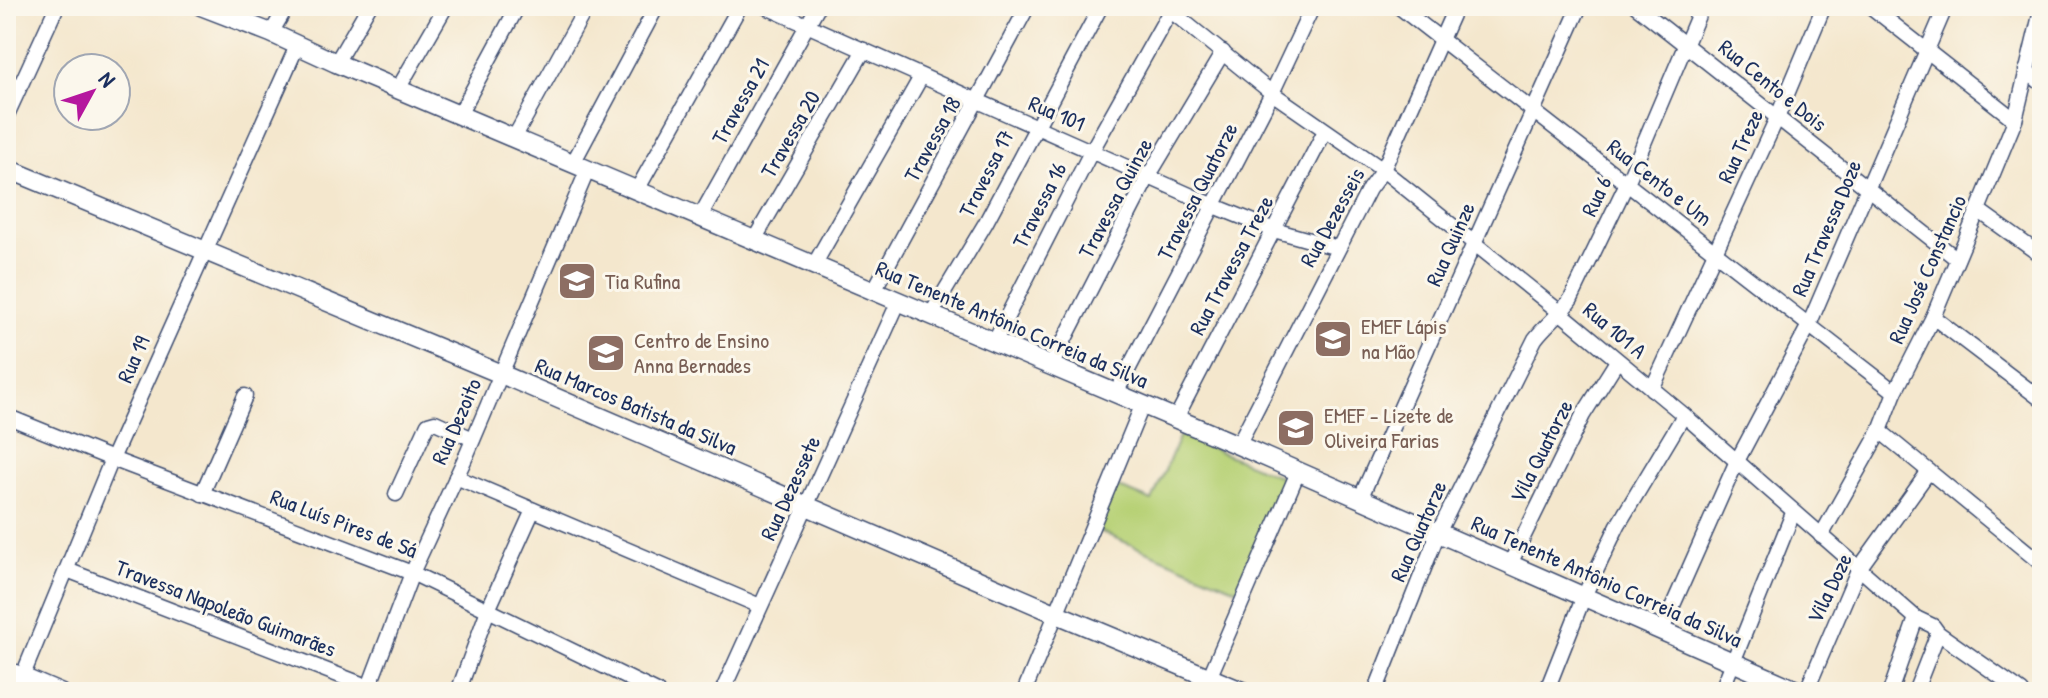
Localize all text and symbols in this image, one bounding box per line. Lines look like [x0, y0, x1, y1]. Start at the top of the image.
street label: Rua Cento e Dois [1713, 32, 1833, 138]
north arrow [52, 52, 132, 132]
street label: Travessa 21 [704, 53, 776, 149]
text: N [92, 65, 123, 93]
street label: Travessa 20 [753, 85, 827, 183]
street label: Rua 101 [1024, 88, 1090, 138]
street label: Travessa 18 [896, 91, 968, 187]
street label: Rua Treze [1710, 104, 1770, 188]
street label: Travessa Quatorze [1149, 117, 1245, 265]
street label: Travessa 17 [951, 124, 1021, 222]
street label: Rua Cento e Um [1601, 132, 1719, 233]
street label: Travessa Quinze [1071, 133, 1159, 263]
street label: Rua Travessa Doze [1784, 155, 1868, 301]
street label: Travessa 16 [1005, 157, 1073, 253]
street label: Rua Dezesseis [1292, 162, 1372, 272]
street label: Rua 6 [1574, 171, 1618, 221]
street label: Rua Travessa Treze [1182, 190, 1280, 340]
street label: Rua José Constancio [1881, 190, 1973, 348]
street label: Rua Quinze [1418, 197, 1482, 291]
street label: Rua Tenente Antônio Correia da Silva [871, 253, 1153, 395]
school or university icon: Tia Rufina [556, 260, 598, 302]
place label: Tia Rufina [605, 266, 680, 296]
street label: Rua 101 A [1577, 295, 1653, 365]
place label: EMEF Lápis na Mão [1361, 311, 1446, 366]
school or university icon: EMEF Lápis na Mão [1312, 318, 1354, 360]
place label: Centro de Ensino Anna Bernades [634, 325, 769, 380]
street label: Rua 19 [109, 331, 157, 387]
school or university icon: Centro de Ensino Anna Bernades [585, 332, 627, 374]
street label: Rua Marcos Batista da Silva [531, 350, 742, 462]
street label: Rua Dezoito [424, 373, 488, 469]
street label: Vila Quatorze [1502, 394, 1580, 508]
place label: EMEF - Lizete de Oliveira Farias [1324, 400, 1454, 455]
school or university icon: EMEF - Lizete de Oliveira Farias [1275, 407, 1317, 449]
street label: Rua Dezessete [753, 431, 827, 545]
street label: Rua Quatorze [1382, 476, 1454, 586]
street label: Rua Luís Pires de Sá [266, 481, 422, 565]
street label: Rua Tenente Antônio Correia da Silva [1467, 508, 1747, 654]
street label: Vila Doze [1799, 548, 1859, 628]
street label: Travessa Napoleão Guimarães [112, 552, 340, 664]

